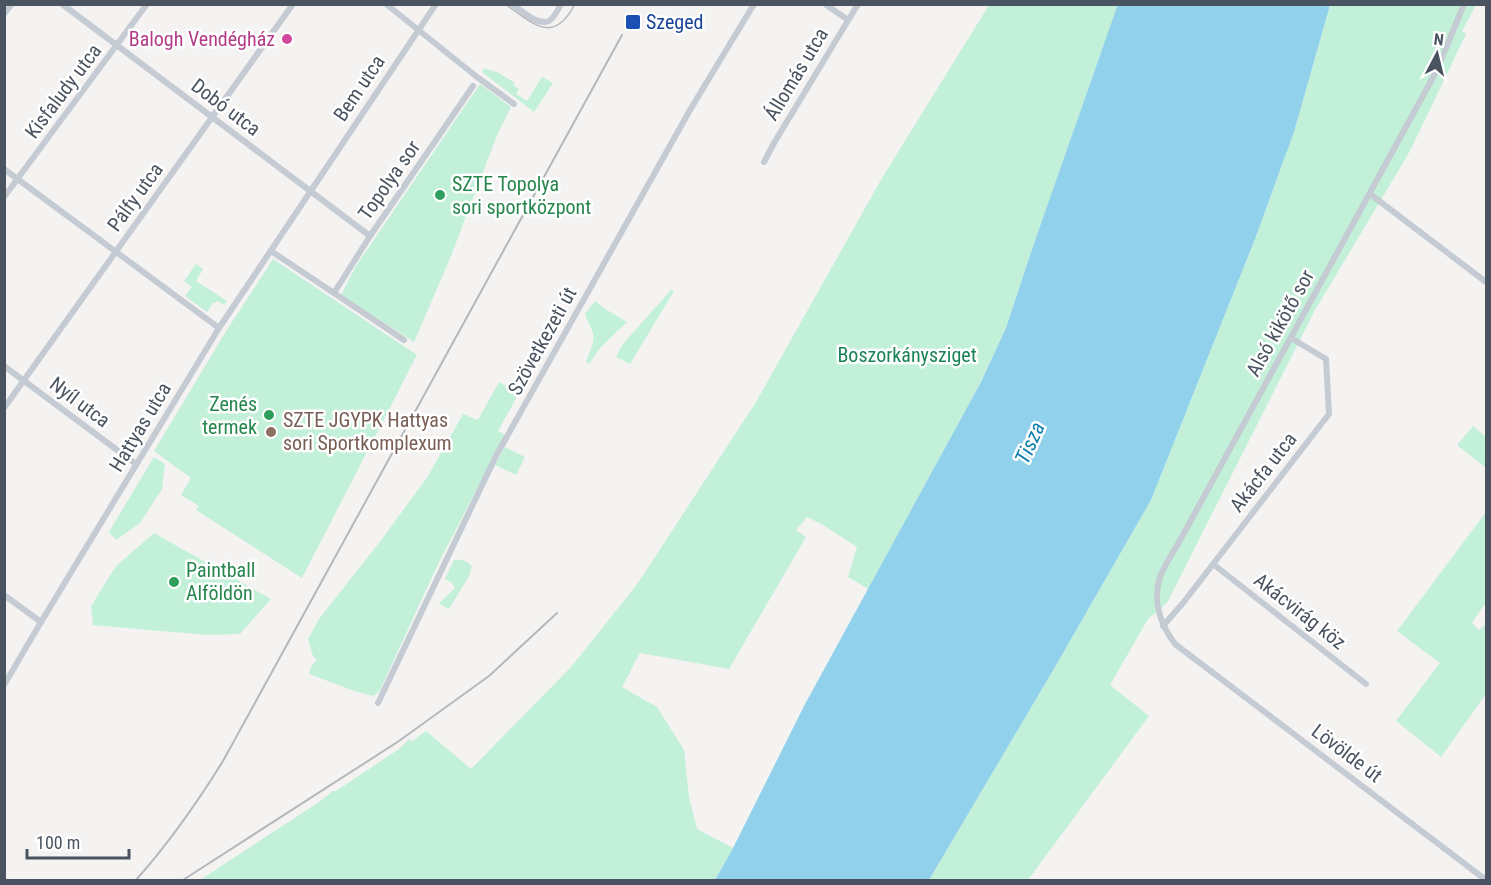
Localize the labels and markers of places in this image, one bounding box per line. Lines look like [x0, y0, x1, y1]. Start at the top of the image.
place label: Szeged [646, 10, 704, 34]
marker: Szeged [624, 13, 642, 31]
place label: Balogh Vendégház [129, 27, 275, 51]
marker: Balogh Vendégház [280, 32, 294, 46]
place label: SZTE Topolya sori sportközpont [452, 172, 591, 219]
marker: SZTE Topolya sori sportközpont [433, 188, 447, 202]
place label: Zenés termek [202, 392, 257, 439]
marker: Zenés termek [262, 408, 276, 422]
place label: SZTE JGYPK Hattyas sori Sportkomplexum [283, 408, 452, 455]
marker: SZTE JGYPK Hattyas sori Sportkomplexum [264, 425, 278, 439]
place label: Paintball Alföldön [186, 558, 255, 605]
marker: Paintball Alföldön [167, 575, 181, 589]

